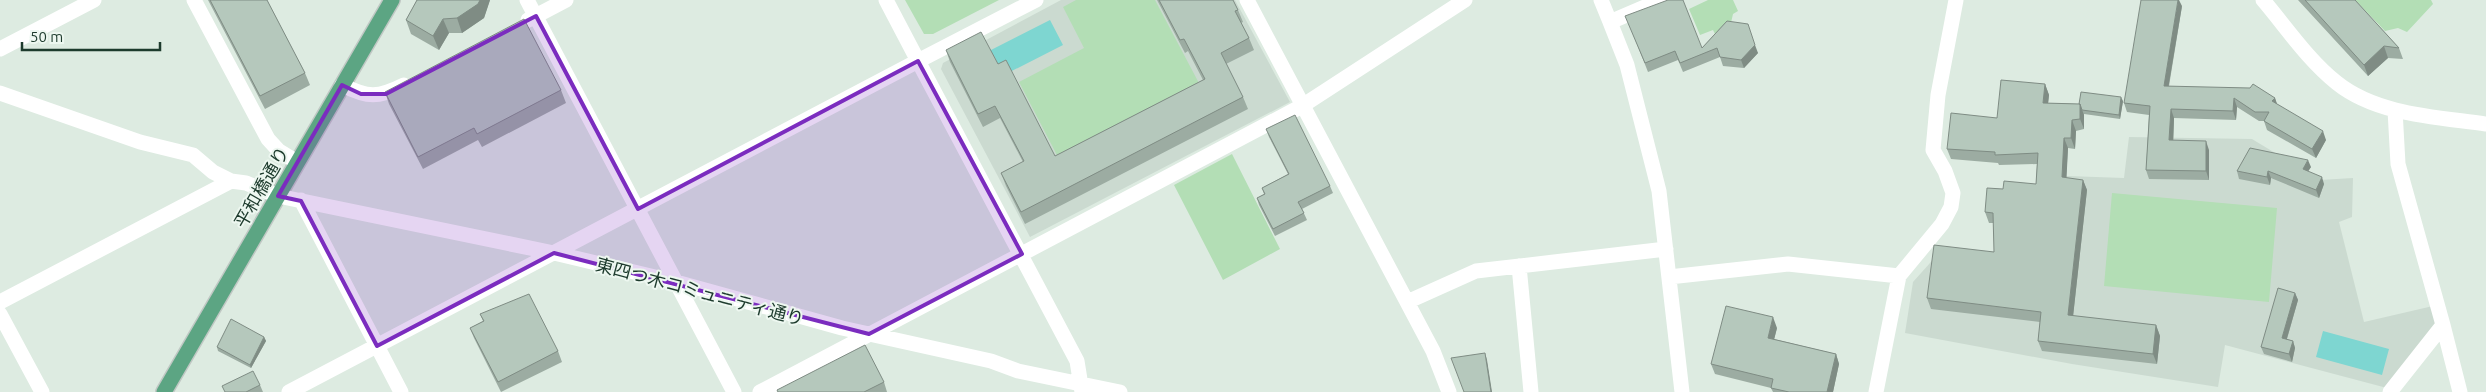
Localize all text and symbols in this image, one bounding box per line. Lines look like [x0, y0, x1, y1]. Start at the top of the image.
scale bar [22, 20, 160, 52]
text: 50 m [30, 28, 63, 45]
street label: 平和橋通り [230, 143, 292, 231]
street label: 東四つ木コミュニティ通り [594, 254, 806, 328]

